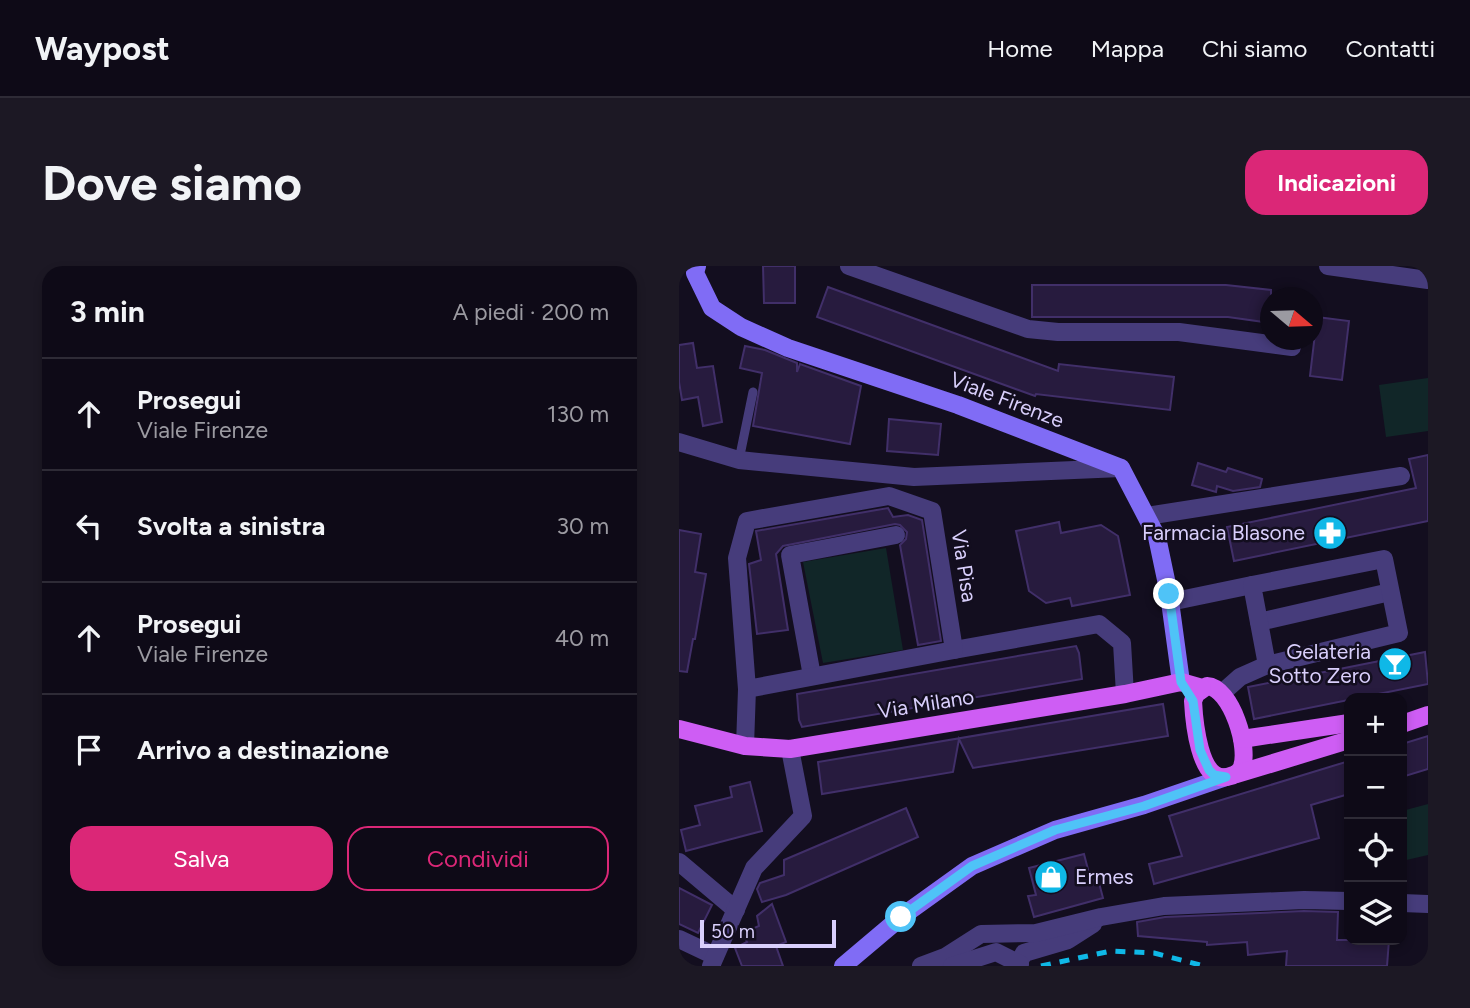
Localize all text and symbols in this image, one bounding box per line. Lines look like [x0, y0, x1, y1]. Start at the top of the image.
text: Waypost [35, 29, 170, 68]
text: Home [987, 34, 1053, 63]
text: Mappa [1091, 34, 1164, 63]
text: Chi siamo [1202, 34, 1307, 63]
text: Contatti [1345, 34, 1435, 63]
button: Indicazioni [1245, 150, 1428, 215]
text: Dove siamo [42, 153, 302, 212]
north arrow [1260, 287, 1323, 350]
text: 3 min [70, 293, 145, 330]
text: A piedi · 200 m [453, 298, 609, 326]
street label: Viale Firenze [947, 366, 1068, 433]
text: Prosegui [137, 384, 241, 416]
icon: ahead [70, 395, 108, 433]
text: 130 m [547, 400, 609, 428]
text: Viale Firenze [137, 416, 268, 444]
icon: left [70, 507, 108, 545]
text: Svolta a sinistra [137, 510, 325, 542]
text: 30 m [556, 512, 609, 540]
pharmacy icon: Farmacia Blasone [1311, 514, 1349, 552]
place label: Farmacia Blasone [1142, 520, 1305, 545]
street label: Via Pisa [946, 528, 983, 604]
route end [1153, 578, 1184, 609]
text: Prosegui [137, 608, 241, 640]
icon: ahead [70, 619, 108, 657]
text: 40 m [555, 624, 609, 652]
place label: Gelateria Sotto Zero [1269, 639, 1371, 688]
text: Viale Firenze [137, 640, 268, 668]
bar icon: Gelateria Sotto Zero [1376, 645, 1414, 683]
street label: Via Milano [876, 684, 976, 723]
map controls [1344, 693, 1407, 945]
button: + [1344, 693, 1407, 756]
icon: arrive [70, 731, 108, 769]
text: Arrivo a destinazione [137, 734, 389, 766]
button: − [1344, 756, 1407, 819]
button: locate [1344, 819, 1407, 882]
button: Salva [70, 826, 333, 891]
button: Condividi [347, 826, 609, 891]
shop icon: Ermes [1032, 858, 1070, 896]
place label: Ermes [1075, 864, 1134, 889]
button: layers [1344, 882, 1407, 945]
route start [885, 901, 916, 932]
scale bar [700, 917, 837, 949]
text: 50 m [711, 920, 755, 943]

